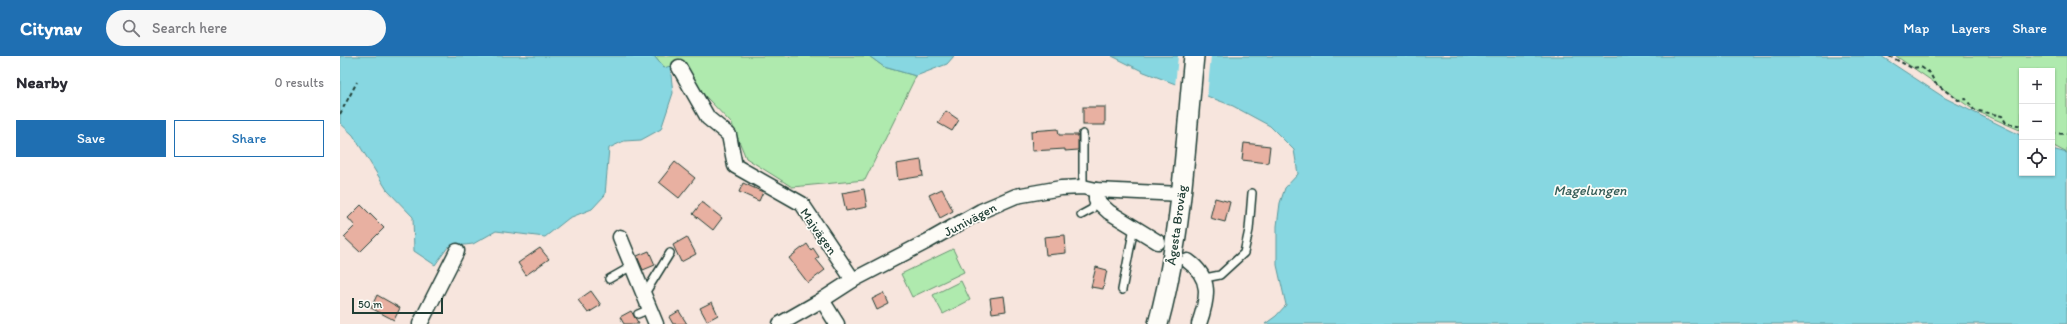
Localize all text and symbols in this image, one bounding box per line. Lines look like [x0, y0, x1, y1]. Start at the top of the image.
search box [106, 10, 386, 46]
text: Citynav [20, 17, 82, 40]
icon: search [120, 17, 142, 39]
text: Search here [152, 19, 227, 37]
text: Map [1904, 20, 1929, 37]
text: Layers [1951, 20, 1990, 37]
text: Share [2012, 20, 2047, 37]
map controls [2019, 68, 2055, 176]
button: + [2019, 68, 2055, 104]
text: Nearby [16, 72, 68, 92]
text: 0 results [274, 75, 324, 90]
button: − [2019, 104, 2055, 140]
button: Save [16, 120, 166, 157]
button: Share [174, 120, 324, 157]
button: locate [2019, 140, 2055, 176]
water label: Magelungen [1553, 182, 1627, 199]
street label: Ågesta Broväg [1163, 184, 1190, 266]
street label: Junivägen [941, 199, 1000, 239]
street label: Majvägen [797, 205, 840, 258]
scale bar [352, 296, 443, 315]
text: 50 m [358, 298, 382, 311]

